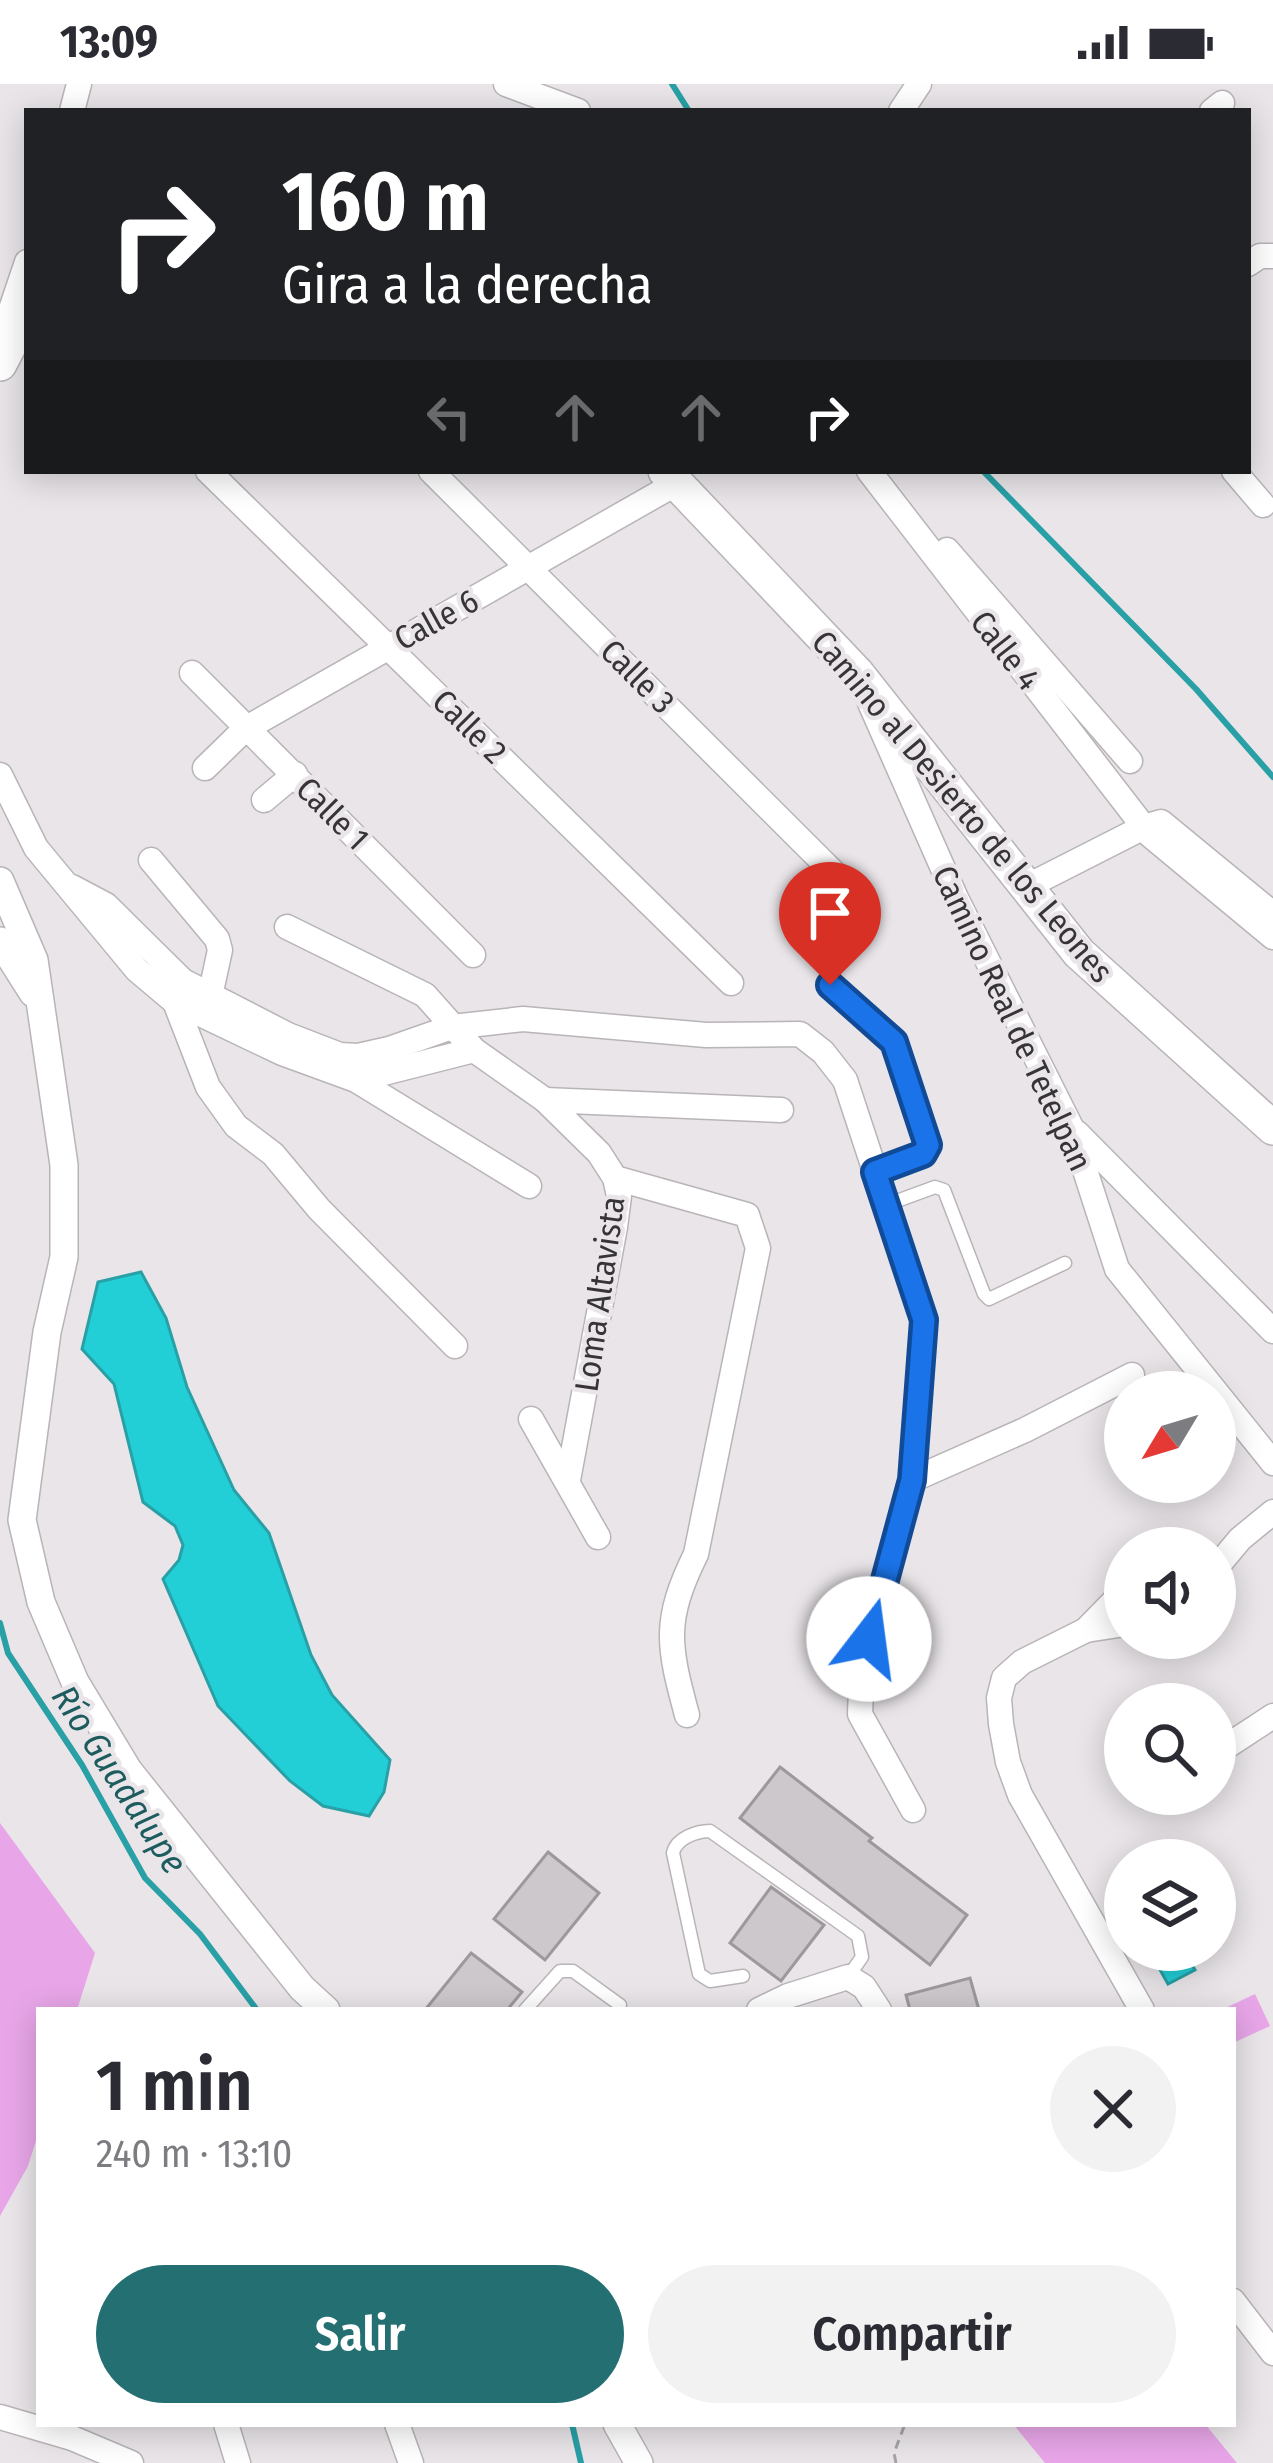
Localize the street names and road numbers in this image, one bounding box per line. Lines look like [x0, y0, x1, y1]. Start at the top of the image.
street label: Calle 6 [387, 581, 486, 659]
street label: Calle 4 [962, 603, 1049, 698]
street label: Camino al Desierto de los Leones [803, 623, 1121, 991]
street label: Calle 3 [592, 631, 683, 722]
street label: Calle 2 [424, 681, 515, 772]
street label: Calle 1 [288, 769, 377, 858]
street label: Camino Real de Tetelpan [924, 859, 1100, 1177]
street label: Loma Altavista [566, 1194, 633, 1394]

